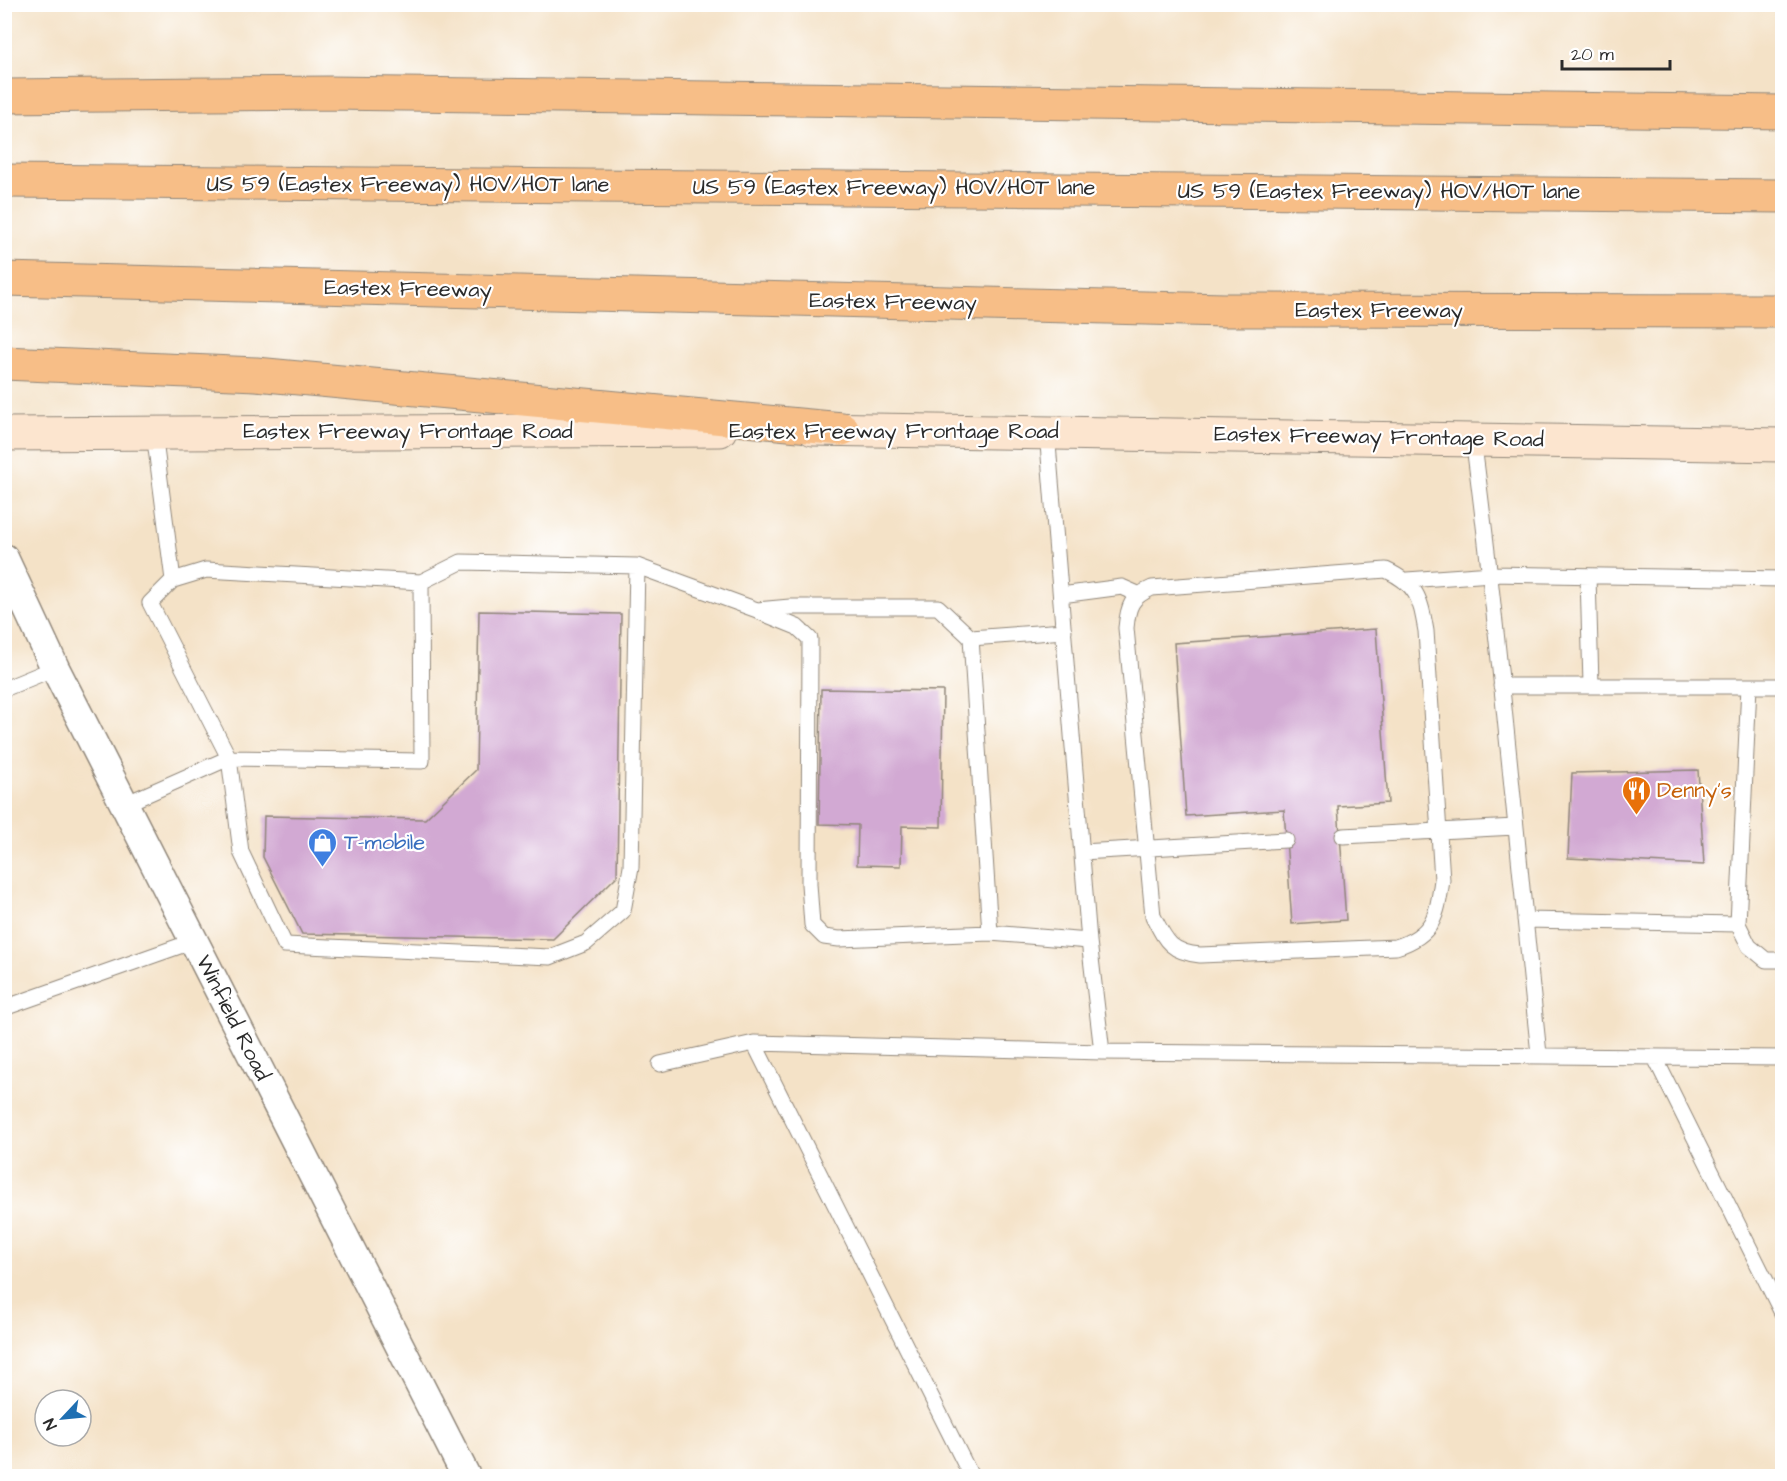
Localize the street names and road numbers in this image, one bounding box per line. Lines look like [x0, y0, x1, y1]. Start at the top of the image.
street label: US 59 (Eastex Freeway) HOV/HOT lane [207, 169, 609, 201]
street label: US 59 (Eastex Freeway) HOV/HOT lane [693, 172, 1095, 204]
street label: US 59 (Eastex Freeway) HOV/HOT lane [1178, 176, 1580, 208]
street label: Eastex Freeway [324, 272, 492, 307]
street label: Eastex Freeway [809, 285, 977, 320]
street label: Eastex Freeway [1295, 295, 1463, 327]
street label: Eastex Freeway Frontage Road [243, 416, 573, 448]
street label: Eastex Freeway Frontage Road [729, 416, 1059, 448]
street label: Eastex Freeway Frontage Road [1214, 419, 1544, 456]
street label: Winfield Road [188, 950, 278, 1086]

